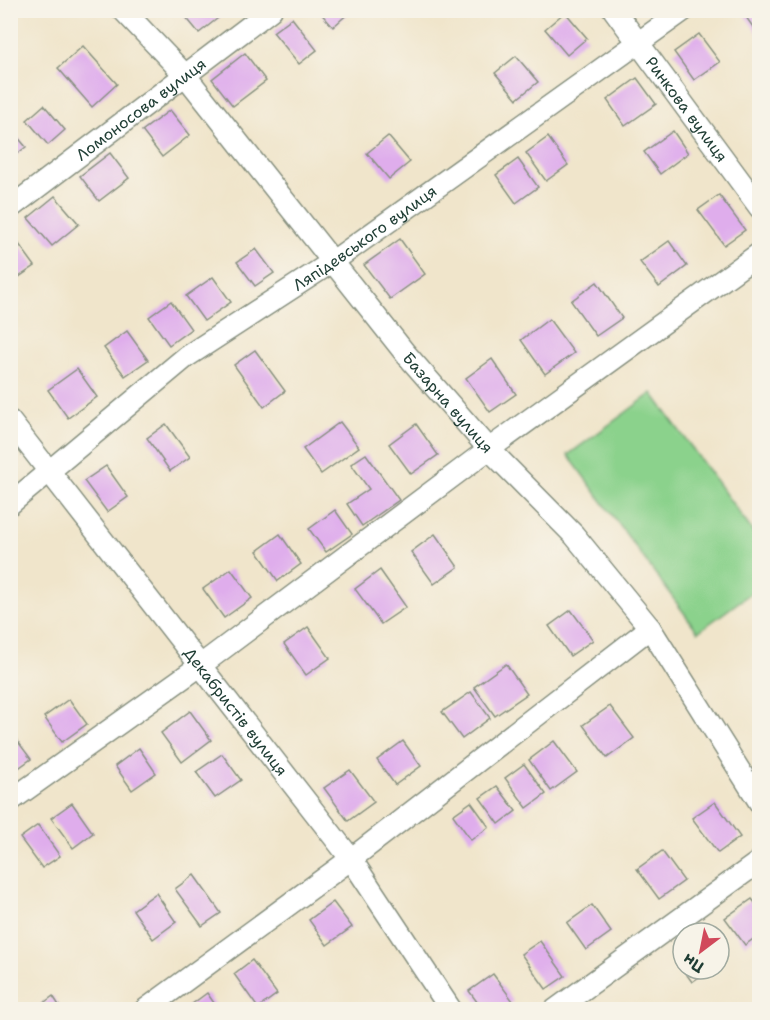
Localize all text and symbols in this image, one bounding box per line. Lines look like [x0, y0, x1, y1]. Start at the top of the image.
street label: Ринкова вулиця [641, 52, 732, 166]
street label: Ломоносова вулиця [72, 53, 210, 165]
street label: Ляпідевського вулиця [289, 180, 441, 296]
street label: Базарна вулиця [398, 348, 498, 458]
street label: Декабристів вулиця [179, 643, 292, 780]
north arrow [671, 921, 731, 981]
text: Пн [679, 949, 708, 978]

